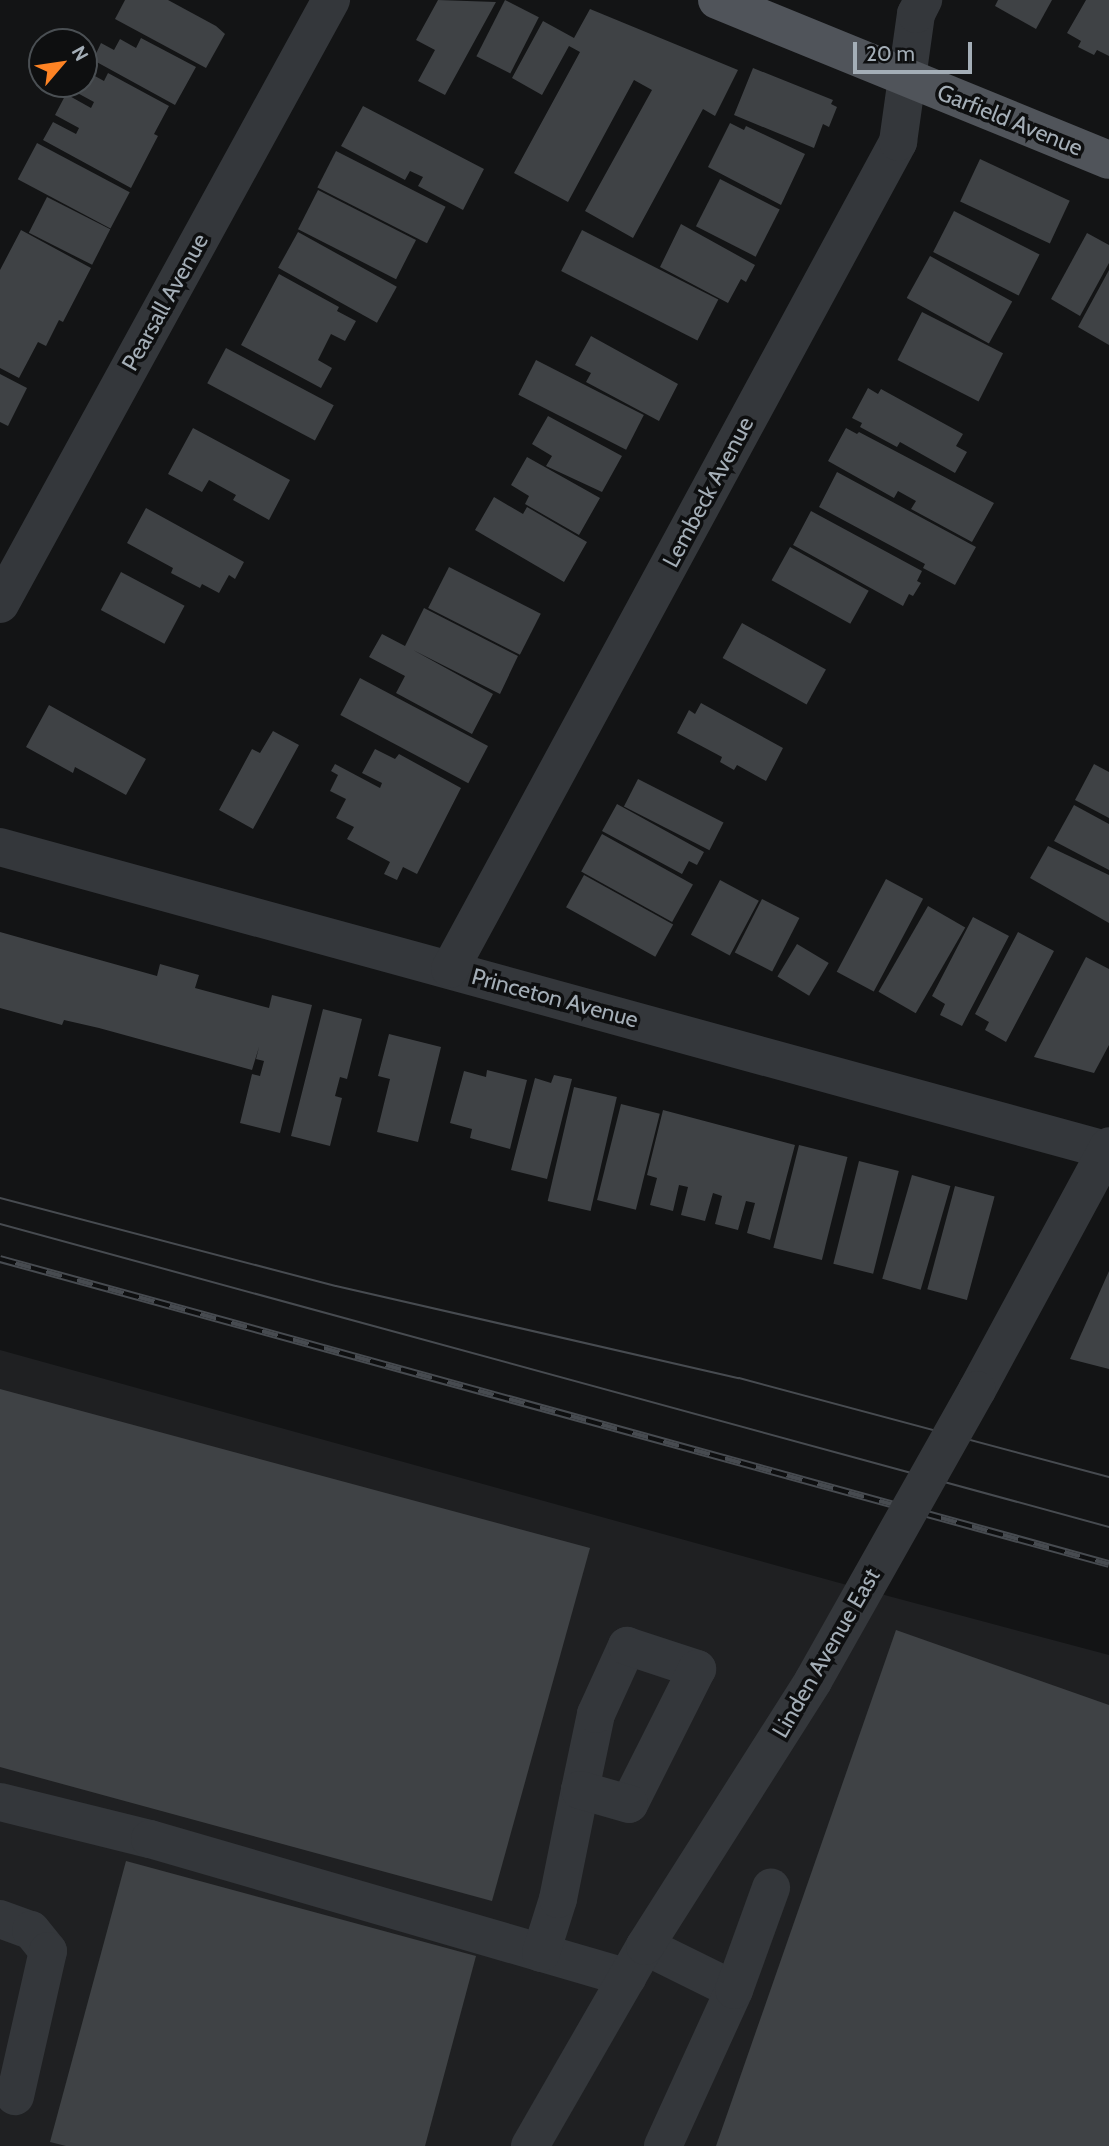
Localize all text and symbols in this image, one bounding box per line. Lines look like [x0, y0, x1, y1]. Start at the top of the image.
north arrow [28, 28, 98, 98]
scale bar [857, 28, 976, 72]
text: 20 m [866, 41, 915, 66]
text: N [67, 42, 93, 65]
street label: Garfield Avenue [933, 78, 1087, 162]
street label: Pearsall Avenue [116, 229, 214, 375]
street label: Lembeck Avenue [657, 412, 759, 572]
street label: Princeton Avenue [469, 963, 641, 1033]
street label: Linden Avenue East [766, 1563, 886, 1743]

